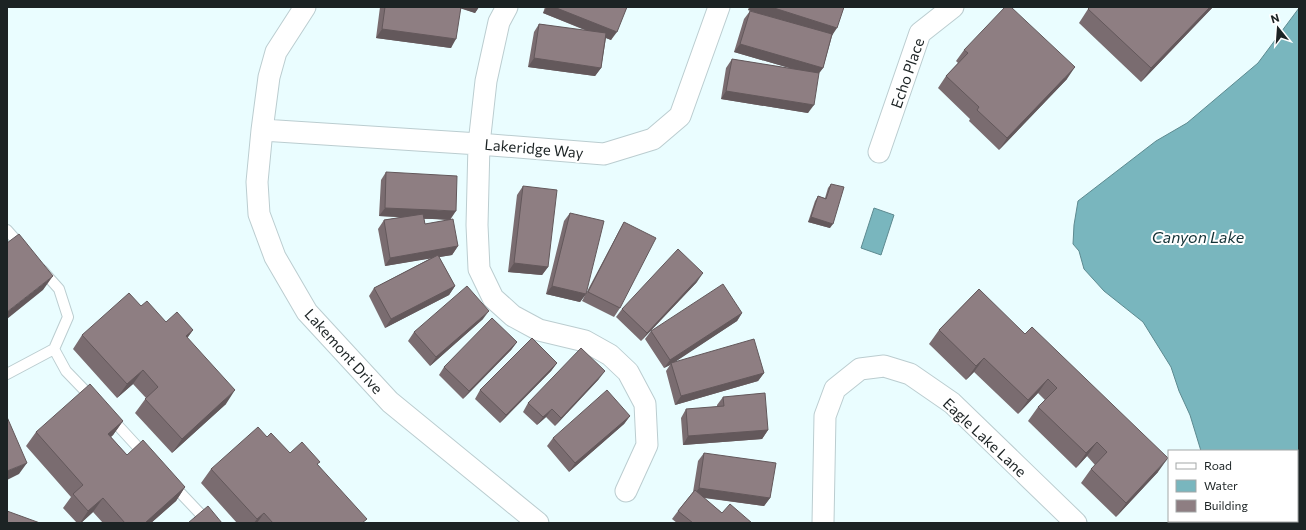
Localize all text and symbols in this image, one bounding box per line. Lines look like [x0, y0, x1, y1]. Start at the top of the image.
north arrow [1258, 8, 1298, 48]
text: N [1269, 11, 1281, 25]
street label: Echo Place [887, 35, 927, 111]
street label: Lakeridge Way [484, 135, 585, 161]
water label: Canyon Lake [1152, 227, 1245, 246]
street label: Lakemont Drive [301, 305, 387, 397]
street label: Eagle Lake Lane [940, 394, 1030, 480]
legend [1168, 450, 1298, 522]
text: Road [1204, 458, 1232, 472]
text: Water [1204, 478, 1238, 492]
text: Building [1204, 498, 1248, 512]

